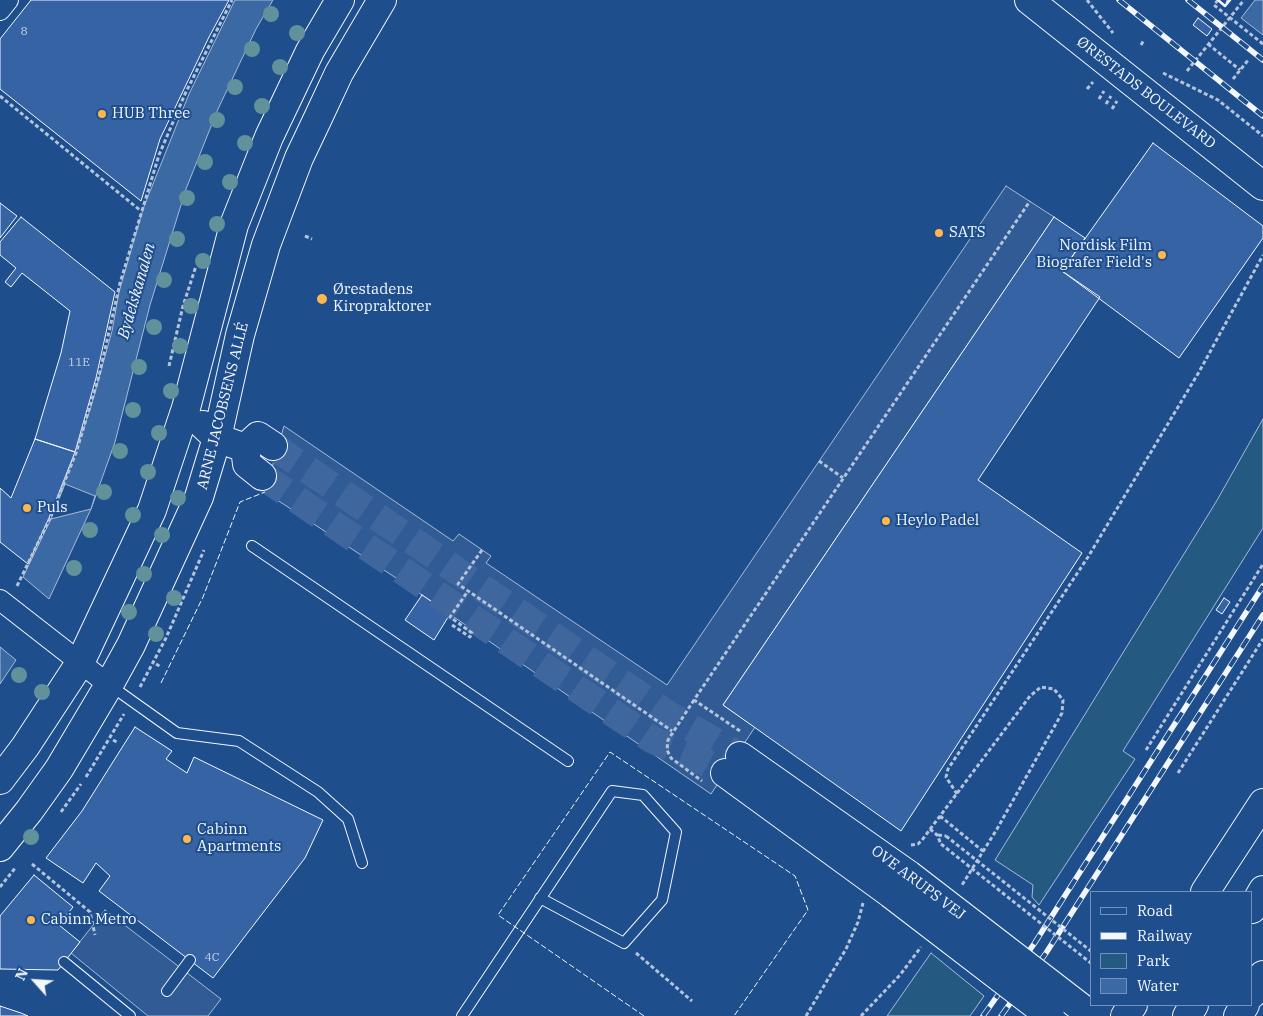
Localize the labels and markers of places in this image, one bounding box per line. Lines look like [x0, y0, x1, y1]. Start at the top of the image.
place label: HUB Three [112, 105, 190, 123]
marker: HUB Three [96, 108, 108, 120]
place label: SATS [949, 224, 986, 242]
marker: SATS [933, 227, 945, 239]
place label: Nordisk Film Biografer Field's [1036, 237, 1152, 272]
marker: Nordisk Film Biografer Field's [1156, 249, 1168, 261]
place label: Ørestadens Kiropraktorer [333, 281, 431, 316]
marker: Ørestadens Kiropraktorer [315, 292, 329, 306]
place label: Puls [37, 499, 67, 517]
marker: Puls [21, 502, 33, 514]
place label: Heylo Padel [896, 512, 979, 530]
marker: Heylo Padel [880, 515, 892, 527]
place label: Cabinn Apartments [197, 821, 281, 856]
marker: Cabinn Apartments [181, 833, 193, 845]
place label: Cabinn Metro [41, 911, 136, 929]
marker: Cabinn Metro [25, 914, 37, 926]

